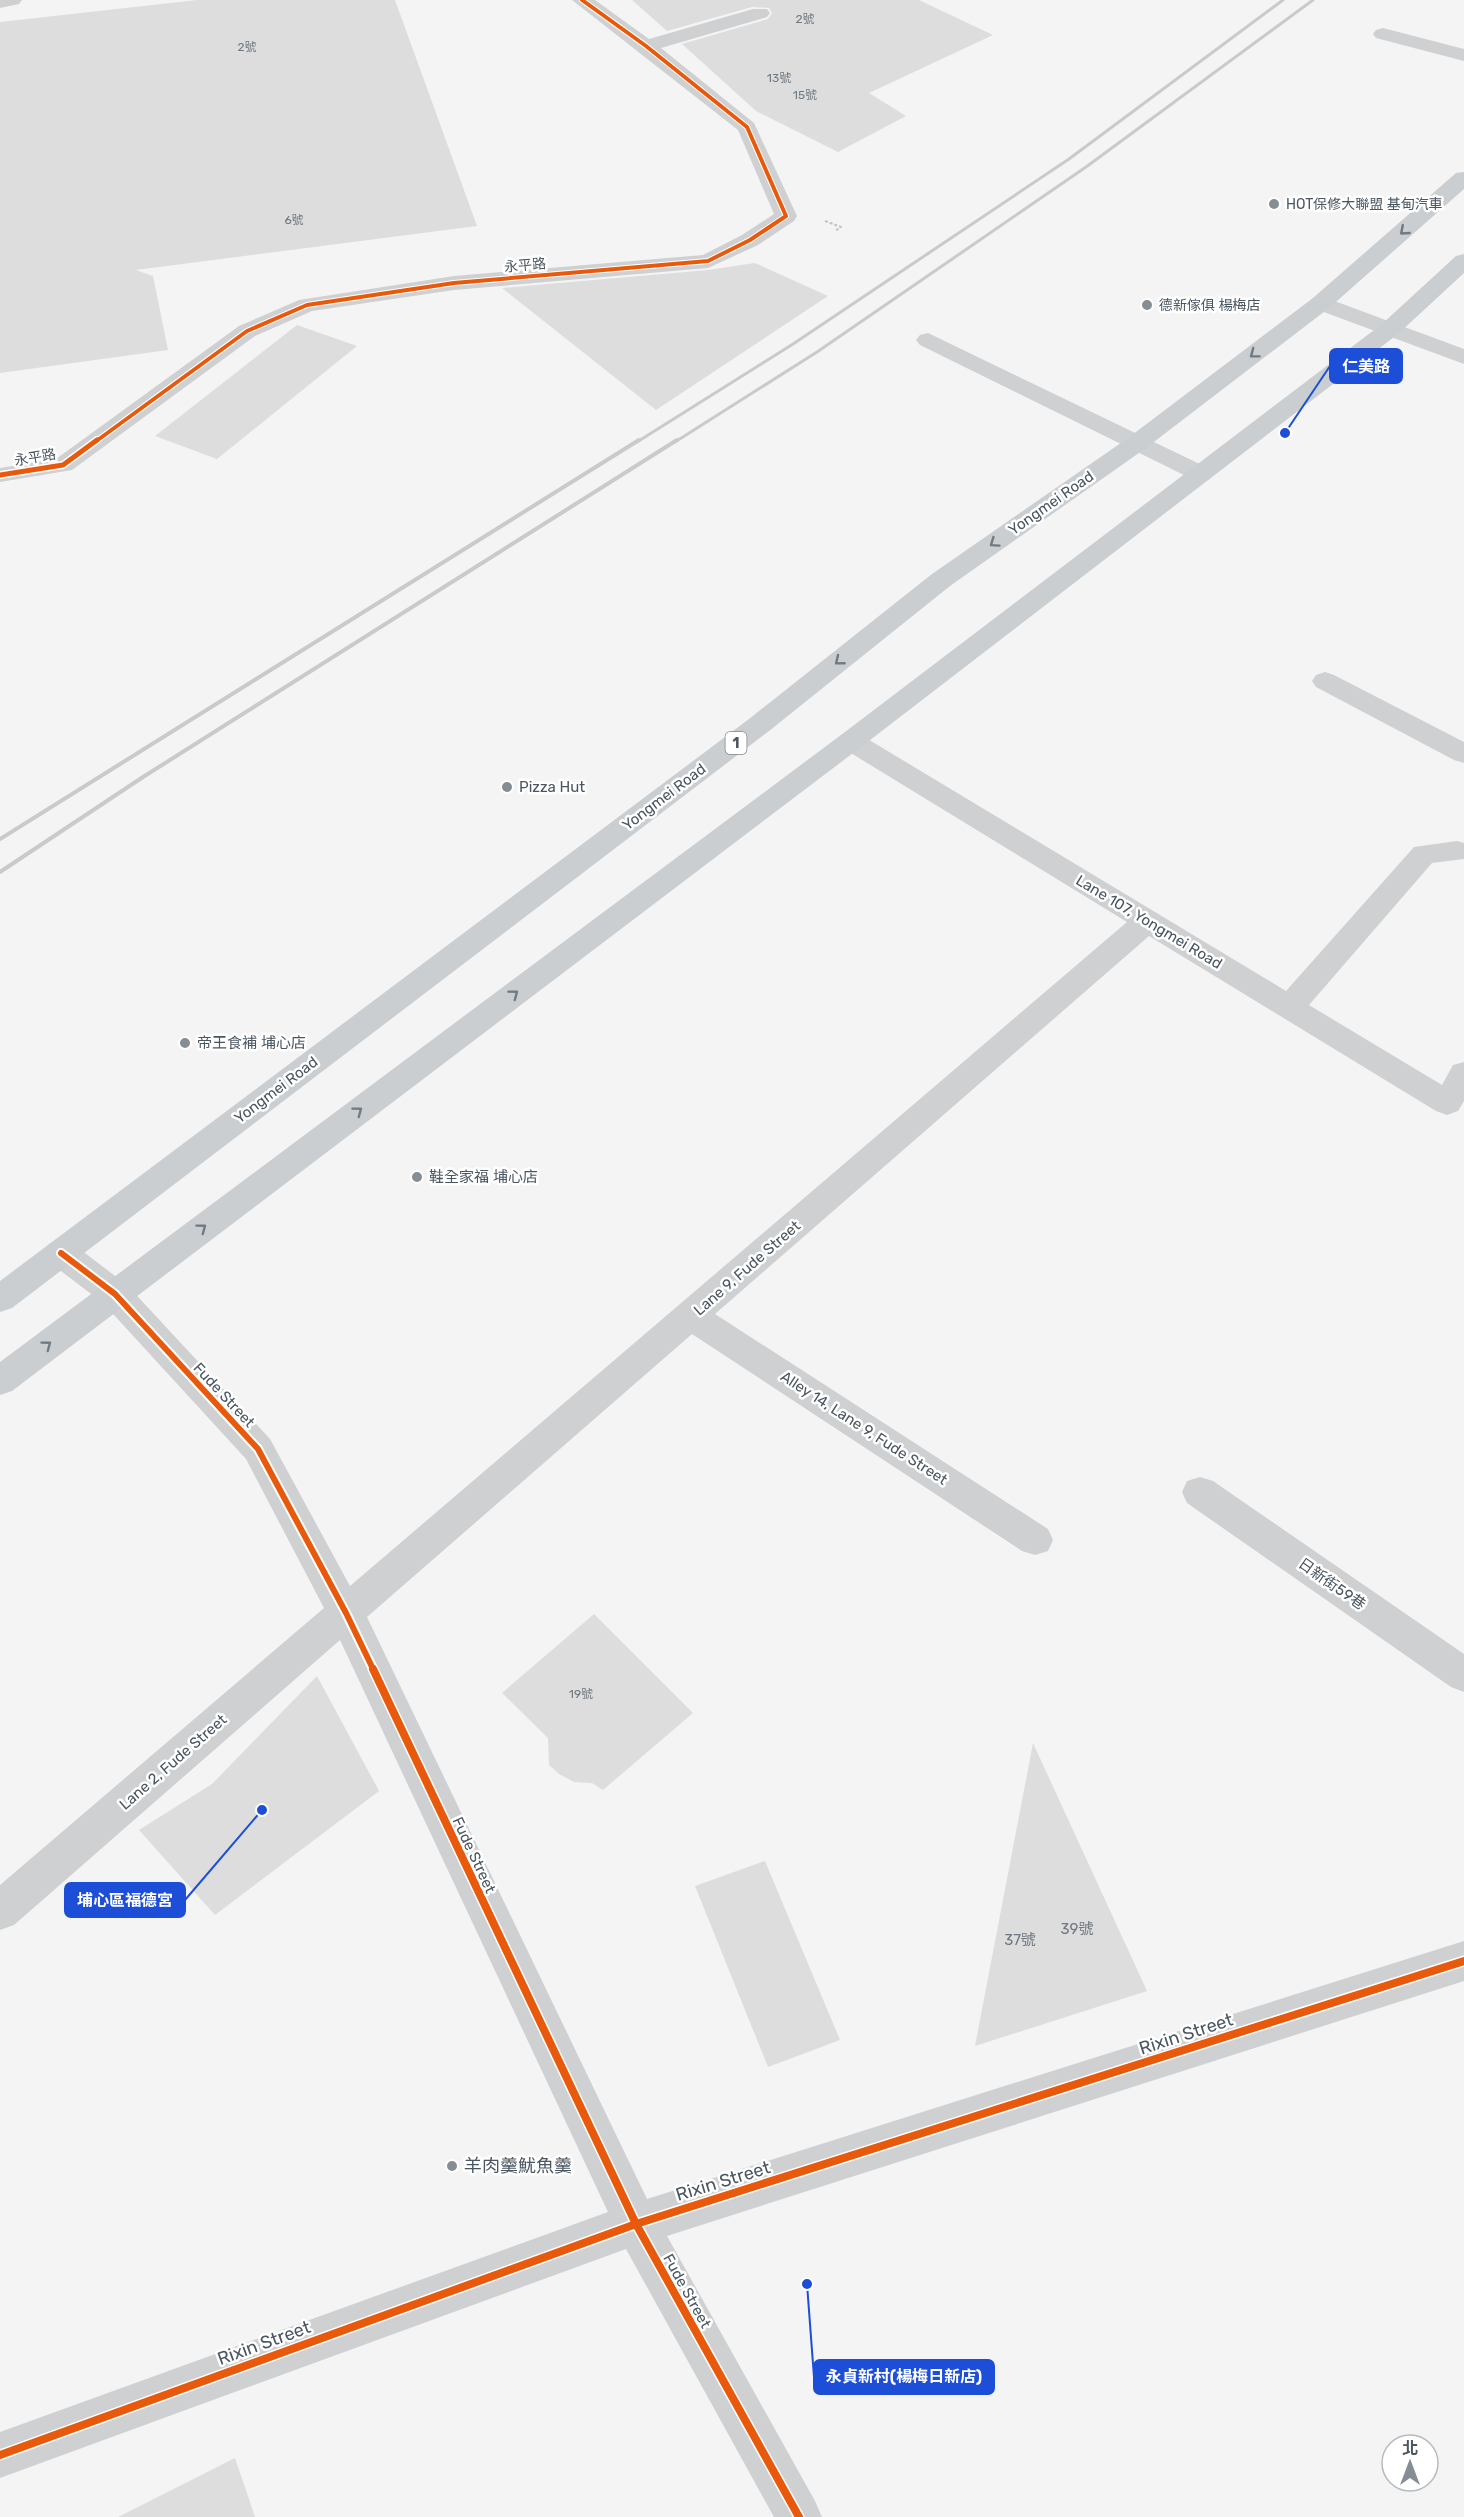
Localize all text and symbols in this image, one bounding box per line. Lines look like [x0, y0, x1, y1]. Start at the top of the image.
house number: 2號 [795, 12, 815, 26]
house number: 2號 [237, 40, 257, 54]
house number: 13號 [767, 71, 791, 85]
house number: 15號 [793, 88, 817, 102]
place label: HOT保修大聯盟 基甸汽車 [1286, 196, 1443, 213]
marker: HOT保修大聯盟 基甸汽車 [1267, 197, 1281, 211]
house number: 6號 [284, 213, 304, 227]
one-way arrow [1400, 223, 1411, 234]
street label: 永平路 [503, 255, 547, 276]
place label: 德新傢俱 楊梅店 [1159, 297, 1260, 314]
marker: 德新傢俱 楊梅店 [1140, 298, 1154, 312]
one-way arrow [1249, 347, 1260, 358]
callout: 仁美路 [1330, 349, 1402, 383]
text: 仁美路 [1342, 357, 1390, 376]
street label: 永平路 [13, 445, 57, 470]
street label: Yongmei Road [1005, 467, 1097, 539]
one-way arrow [990, 536, 1001, 547]
one-way arrow [835, 654, 846, 665]
road number: 1 [726, 732, 746, 754]
street label: Yongmei Road [619, 760, 709, 834]
place label: Pizza Hut [519, 778, 585, 796]
marker: Pizza Hut [500, 780, 514, 794]
street label: Lane 107, Yongmei Road [1073, 871, 1225, 973]
one-way arrow [508, 990, 519, 1001]
place label: 帝王食補 埔心店 [197, 1034, 306, 1052]
marker: 帝王食補 埔心店 [178, 1036, 192, 1050]
street label: Yongmei Road [231, 1053, 321, 1127]
one-way arrow [352, 1107, 363, 1118]
place label: 鞋全家福 埔心店 [429, 1168, 538, 1186]
marker: 鞋全家福 埔心店 [410, 1170, 424, 1184]
street label: Lane 9, Fude Street [690, 1217, 804, 1319]
one-way arrow [196, 1224, 207, 1235]
one-way arrow [40, 1342, 51, 1353]
street label: Fude Street [189, 1359, 259, 1431]
street label: Alley 14, Lane 9, Fude Street [777, 1367, 951, 1489]
street label: 日新街59巷 [1295, 1554, 1369, 1614]
house number: 19號 [569, 1687, 593, 1701]
street label: Lane 2, Fude Street [116, 1710, 230, 1813]
street label: Fude Street [449, 1814, 500, 1896]
callout: 埔心區福德宮 [65, 1883, 185, 1917]
text: 埔心區福德宮 [77, 1891, 173, 1910]
house number: 39號 [1061, 1920, 1093, 1938]
house number: 37號 [1004, 1931, 1036, 1949]
street label: Rixin Street [1136, 2008, 1236, 2060]
place label: 羊肉羹魷魚羹 [464, 2155, 572, 2177]
street label: Rixin Street [673, 2156, 773, 2206]
marker: 羊肉羹魷魚羹 [445, 2159, 459, 2173]
street label: Fude Street [659, 2251, 715, 2331]
street label: Rixin Street [214, 2316, 314, 2370]
callout: 永貞新村(楊梅日新店) [814, 2360, 994, 2394]
text: 永貞新村(楊梅日新店) [826, 2367, 982, 2386]
north arrow [1380, 2433, 1440, 2493]
text: 北 [1402, 2439, 1418, 2458]

